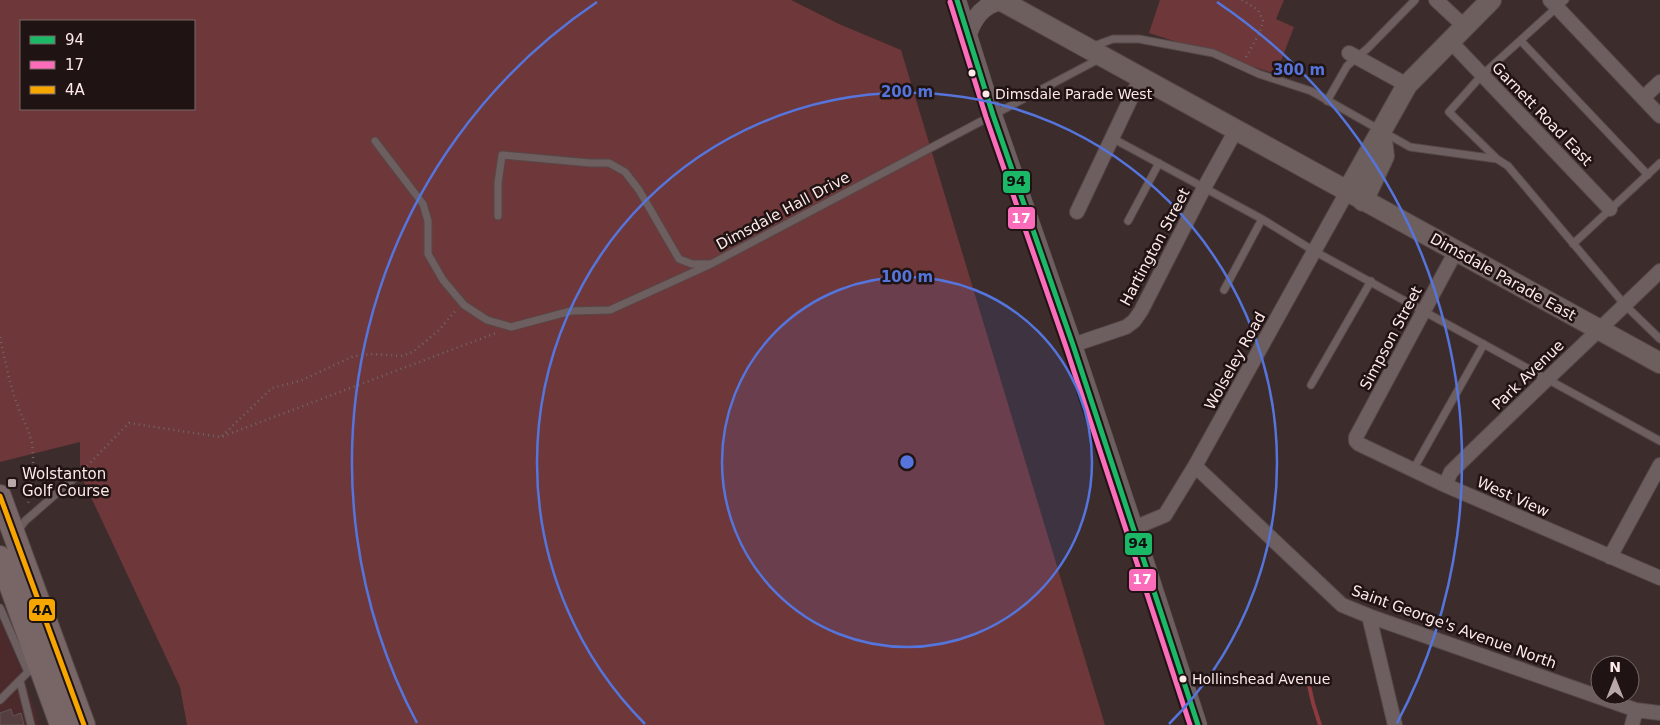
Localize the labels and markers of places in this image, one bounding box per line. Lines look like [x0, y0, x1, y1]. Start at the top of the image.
unlabelled marker [967, 68, 977, 78]
place label: Dimsdale Parade West [995, 86, 1153, 102]
marker: Dimsdale Parade West [981, 89, 991, 99]
centre of rings [898, 453, 916, 471]
place label: Wolstanton Golf Course [22, 465, 109, 500]
marker: Wolstanton Golf Course [6, 477, 18, 489]
place label: Hollinshead Avenue [1192, 671, 1330, 687]
marker: Hollinshead Avenue [1178, 674, 1188, 684]

